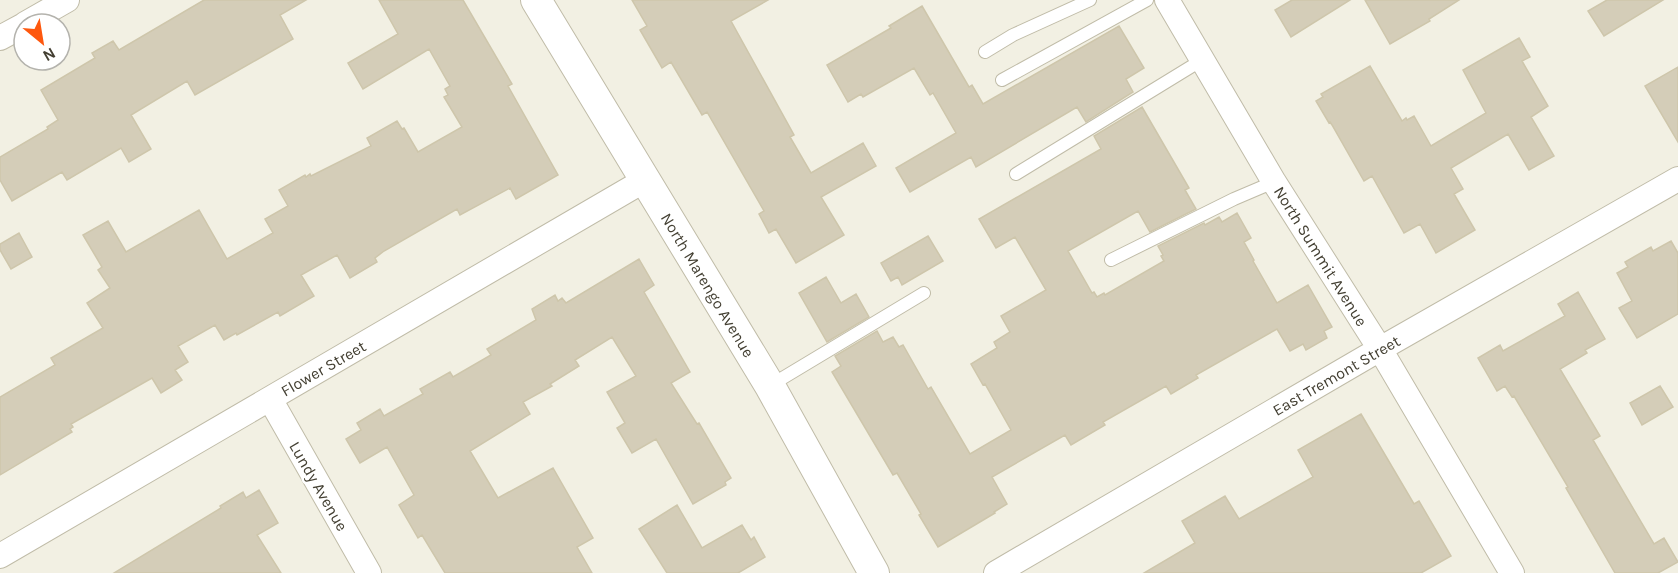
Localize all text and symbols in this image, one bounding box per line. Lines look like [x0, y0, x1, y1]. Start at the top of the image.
north arrow [12, 12, 72, 72]
text: N [40, 43, 59, 66]
street label: North Summit Avenue [1270, 183, 1371, 330]
street label: North Marengo Avenue [657, 210, 758, 361]
street label: East Tremont Street [1269, 331, 1403, 420]
street label: Flower Street [277, 336, 369, 400]
street label: Lundy Avenue [285, 438, 352, 534]

